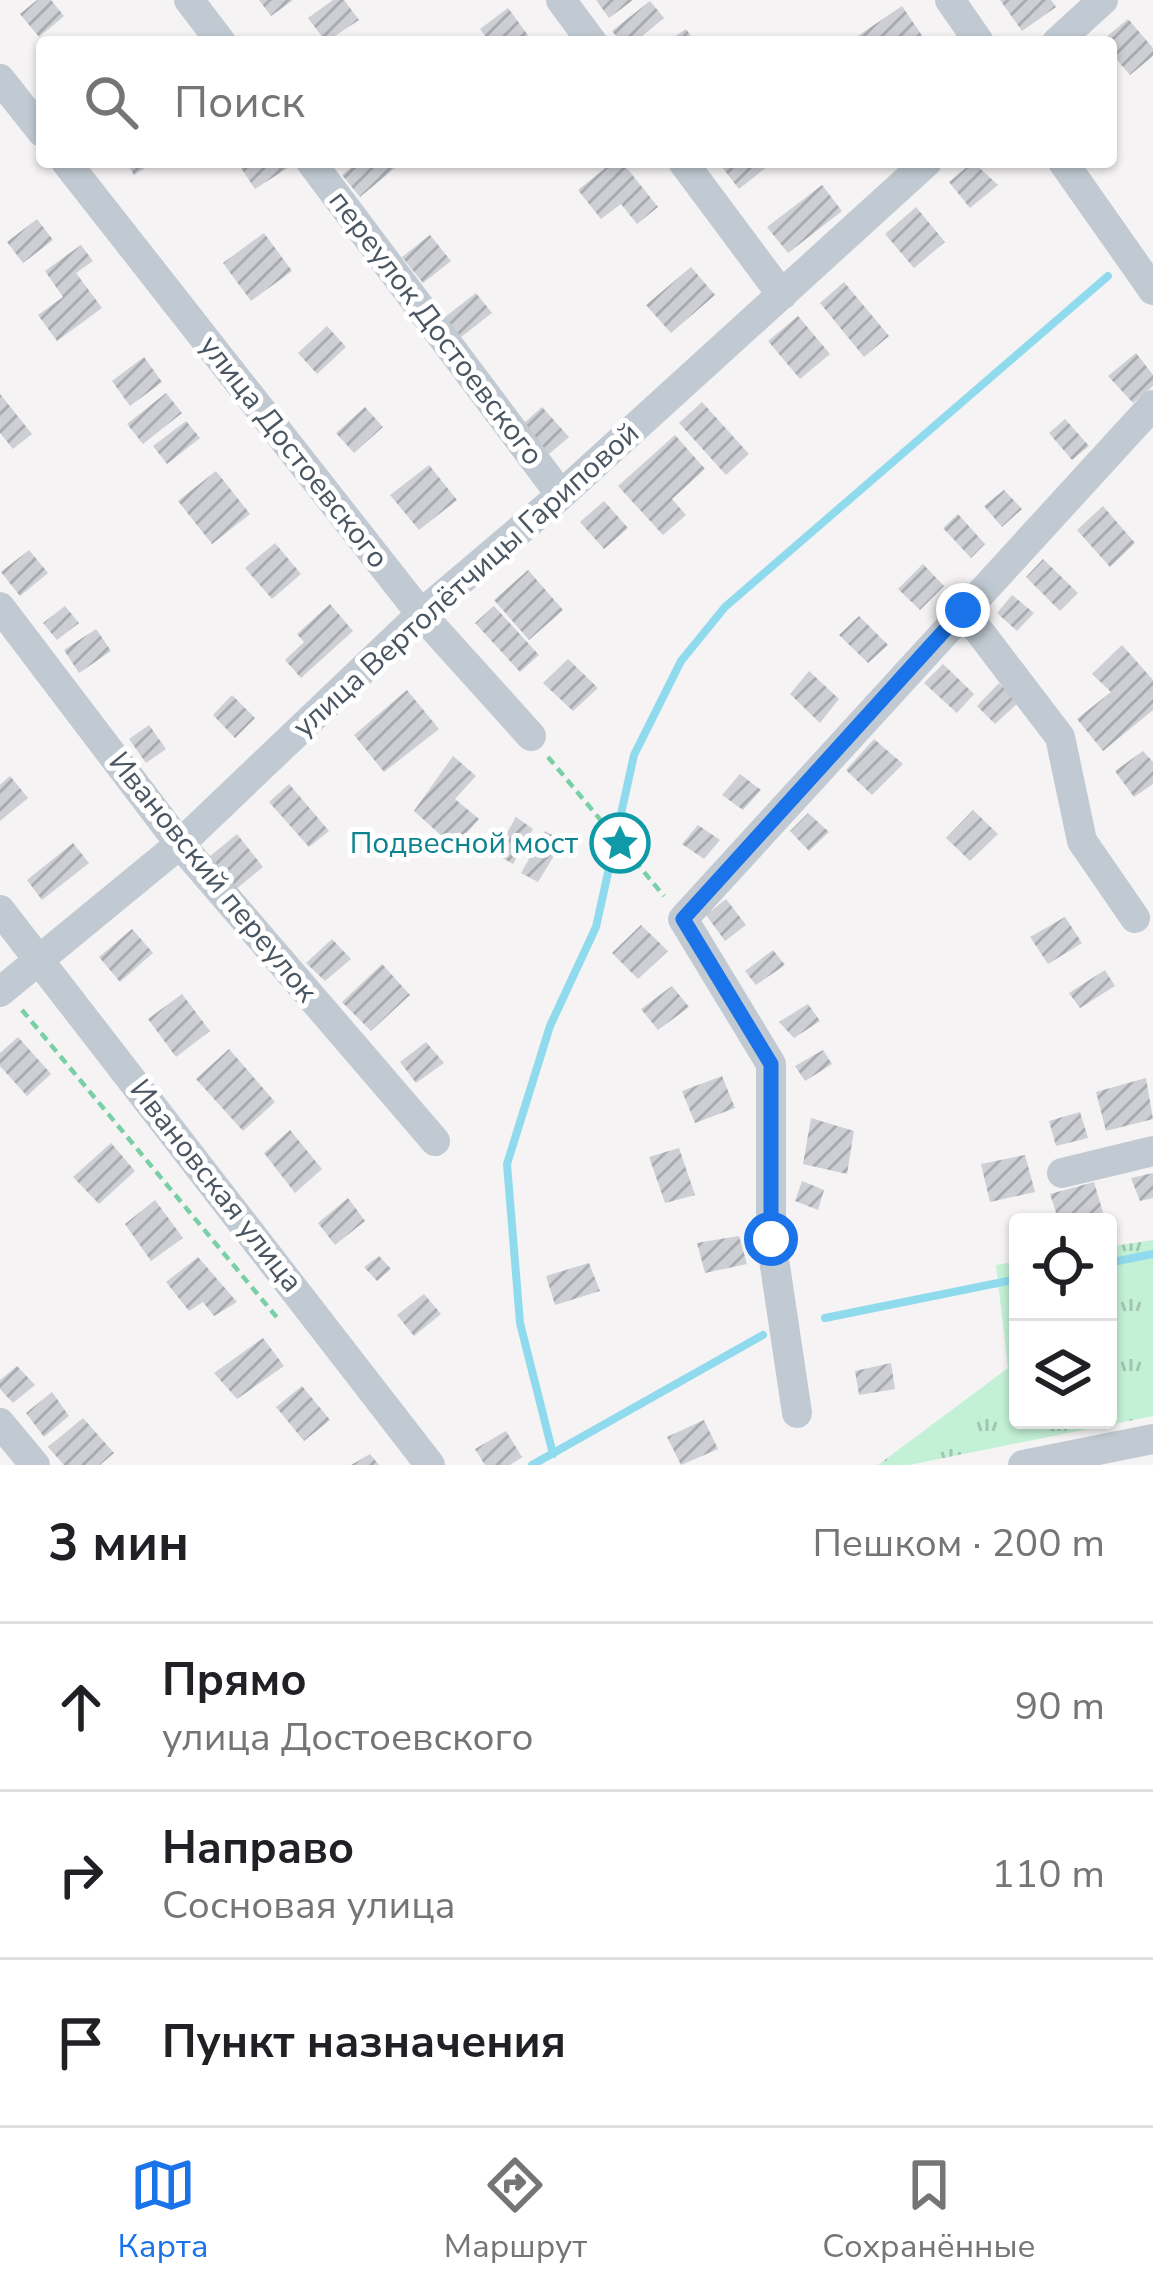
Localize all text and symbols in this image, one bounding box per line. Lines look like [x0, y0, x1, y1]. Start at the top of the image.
search box [36, 36, 1117, 168]
icon: search [78, 69, 144, 135]
text: Поиск [174, 72, 305, 133]
street label: переулок Достоевского [319, 182, 553, 474]
street label: улица Достоевского [190, 327, 398, 577]
street label: улица Вертолётчицы Гариповой [284, 413, 648, 747]
route end [936, 583, 990, 637]
street label: Ивановский переулок [99, 743, 327, 1011]
place icon: Подвесной мост [589, 812, 651, 874]
place label: Подвесной мост [350, 823, 579, 864]
street label: Ивановская улица [120, 1071, 312, 1301]
route start [744, 1212, 798, 1266]
map controls [1009, 1213, 1117, 1429]
button: locate [1009, 1213, 1117, 1321]
button: layers [1009, 1321, 1117, 1429]
text: 3 мин [48, 1508, 189, 1578]
text: Пешком · 200 m [812, 1517, 1105, 1570]
text: Прямо [162, 1650, 307, 1711]
icon: ahead [48, 1674, 114, 1740]
text: 90 m [1015, 1680, 1105, 1733]
text: улица Достоевского [162, 1711, 534, 1764]
text: Направо [162, 1818, 354, 1879]
icon: right [48, 1842, 114, 1908]
text: 110 m [991, 1848, 1105, 1901]
text: Сосновая улица [162, 1879, 456, 1932]
icon: arrive [48, 2010, 114, 2076]
text: Пункт назначения [162, 2012, 566, 2073]
tab: Карта [118, 2152, 209, 2269]
tab: Маршрут [444, 2152, 587, 2269]
tab: Сохранённые [822, 2152, 1035, 2269]

